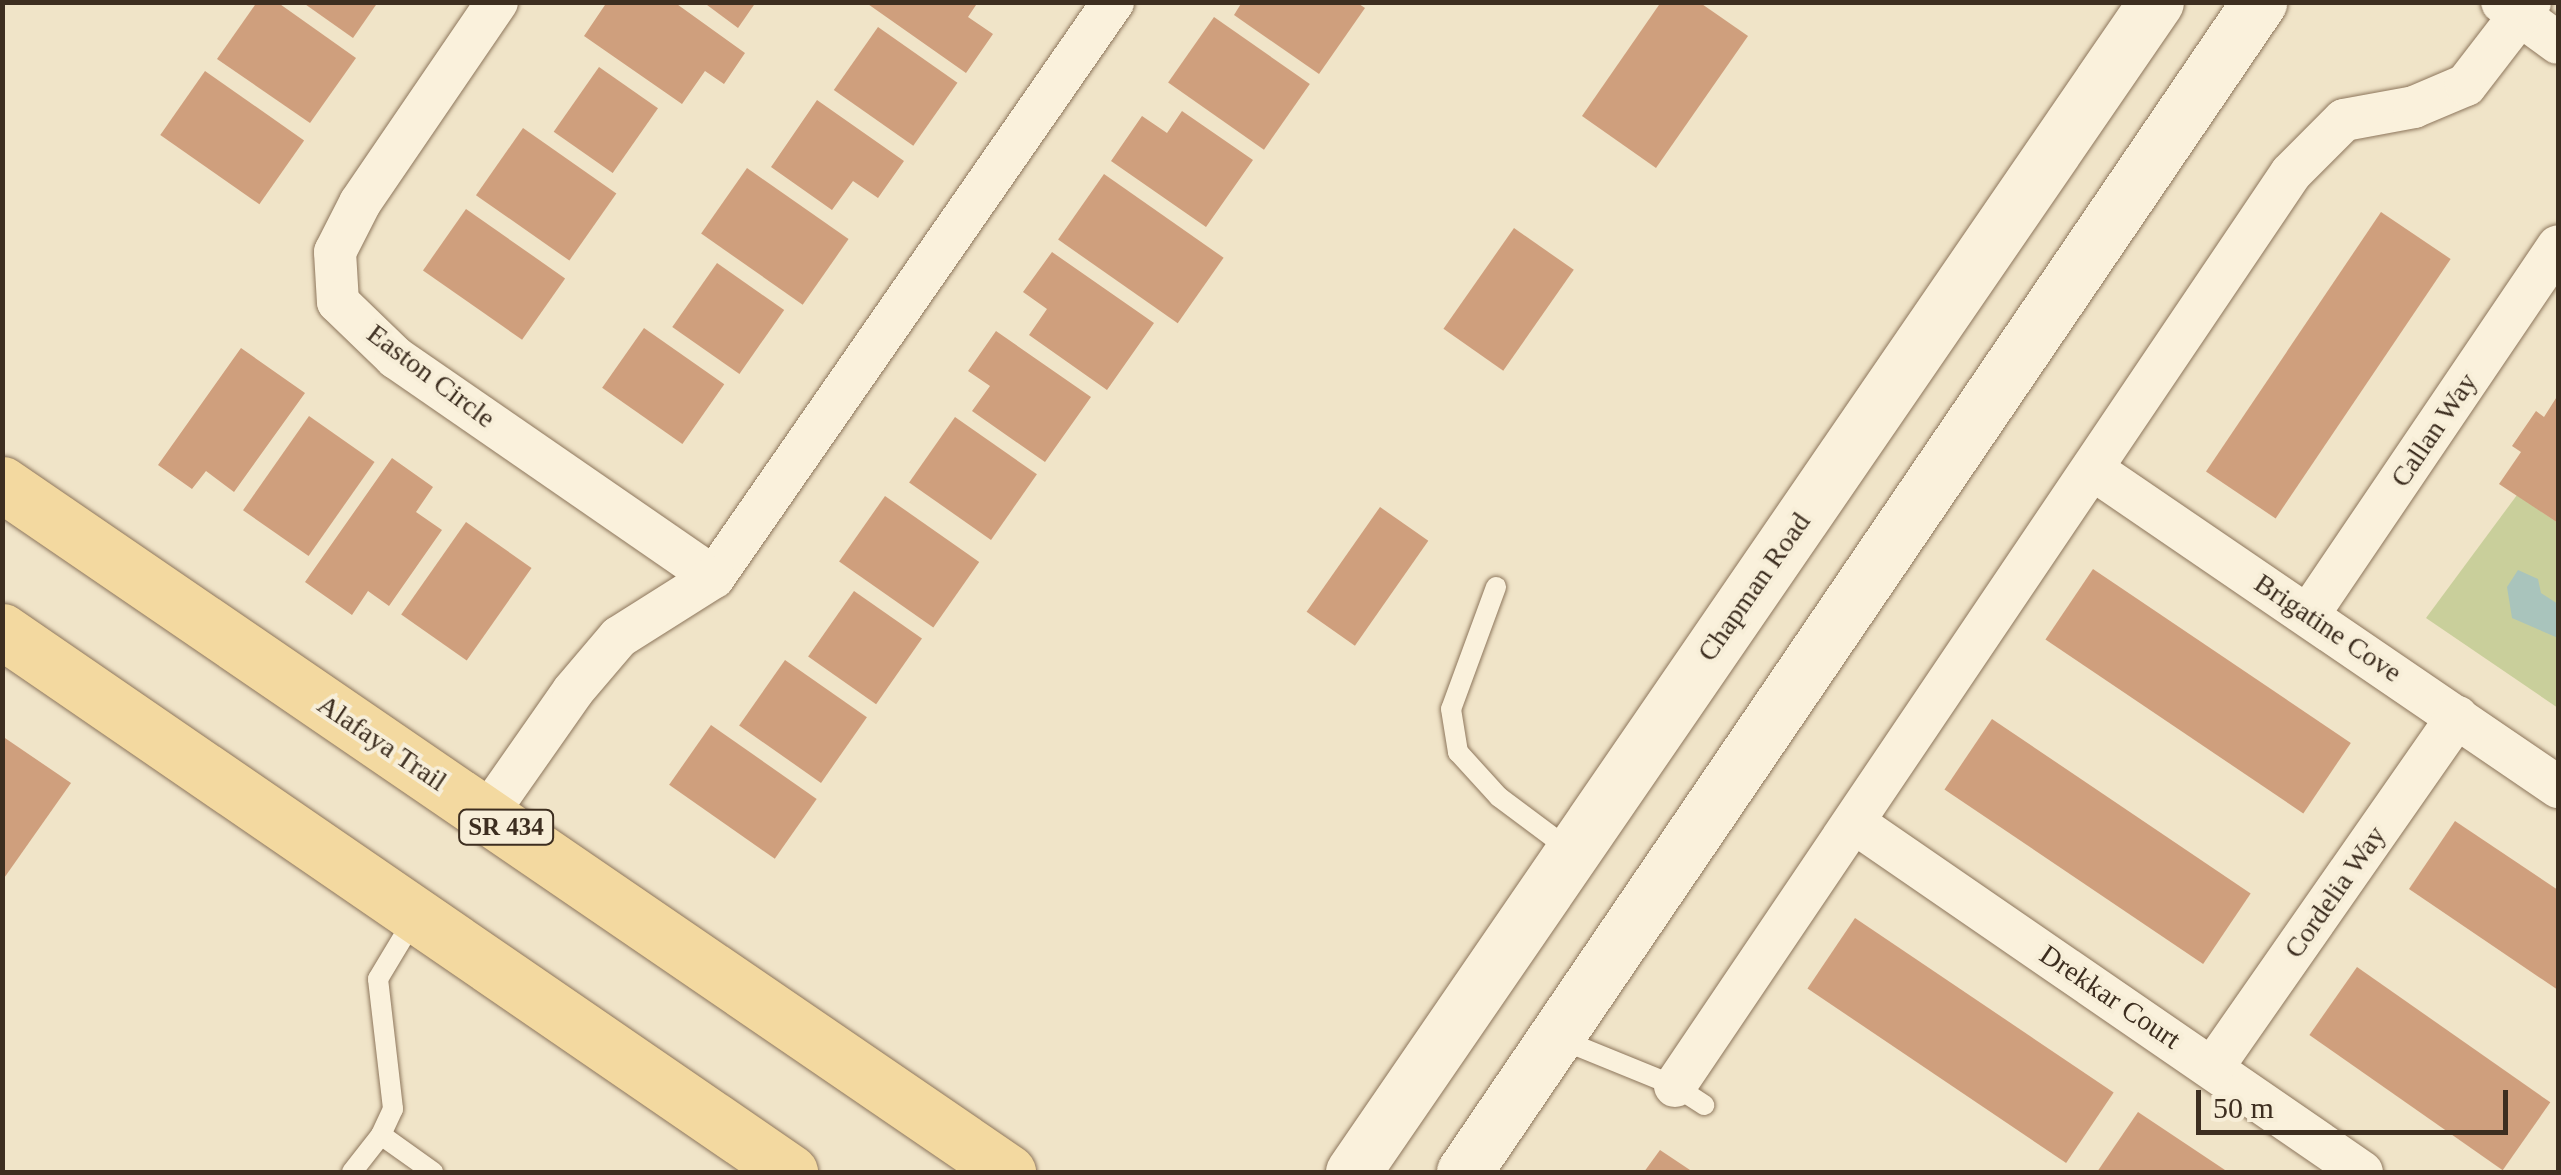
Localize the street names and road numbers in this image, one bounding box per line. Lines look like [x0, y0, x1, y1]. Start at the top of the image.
street label: Easton Circle [360, 317, 502, 435]
street label: Callan Way [2384, 366, 2484, 494]
street label: Chapman Road [1691, 506, 1817, 668]
street label: Brigatine Cove [2248, 566, 2408, 690]
street label: Alafaya Trail [311, 687, 453, 799]
road number: SR 434 [456, 807, 556, 847]
street label: Cordelia Way [2277, 819, 2393, 965]
street label: Drekkar Court [2033, 938, 2187, 1056]

